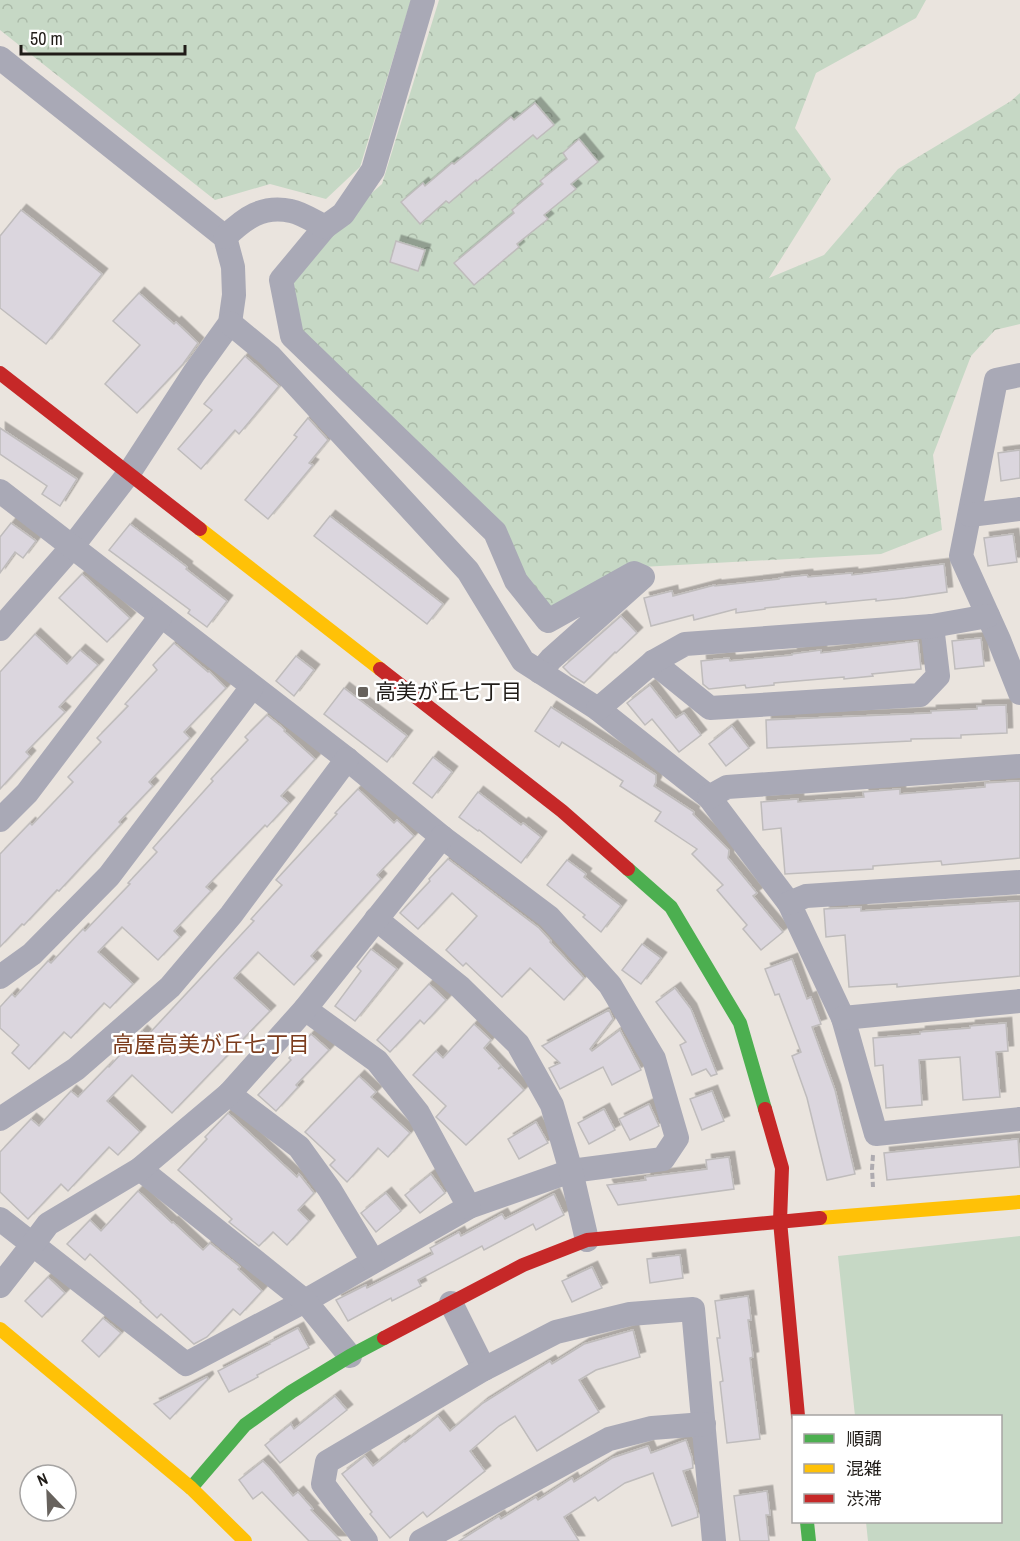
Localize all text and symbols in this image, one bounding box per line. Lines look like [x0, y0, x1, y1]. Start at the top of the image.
scale bar [21, 18, 184, 56]
text: 50 m [30, 26, 63, 51]
place label: 高美が丘七丁目 [375, 677, 522, 706]
marker: 高美が丘七丁目 [356, 685, 370, 699]
district label: 高屋高美が丘七丁目 [112, 1029, 310, 1059]
legend [792, 1415, 1002, 1523]
text: 順調 [846, 1426, 882, 1451]
text: 混雑 [846, 1456, 882, 1481]
north arrow [18, 1463, 78, 1523]
text: N [33, 1467, 51, 1491]
text: 渋滞 [846, 1486, 882, 1511]

